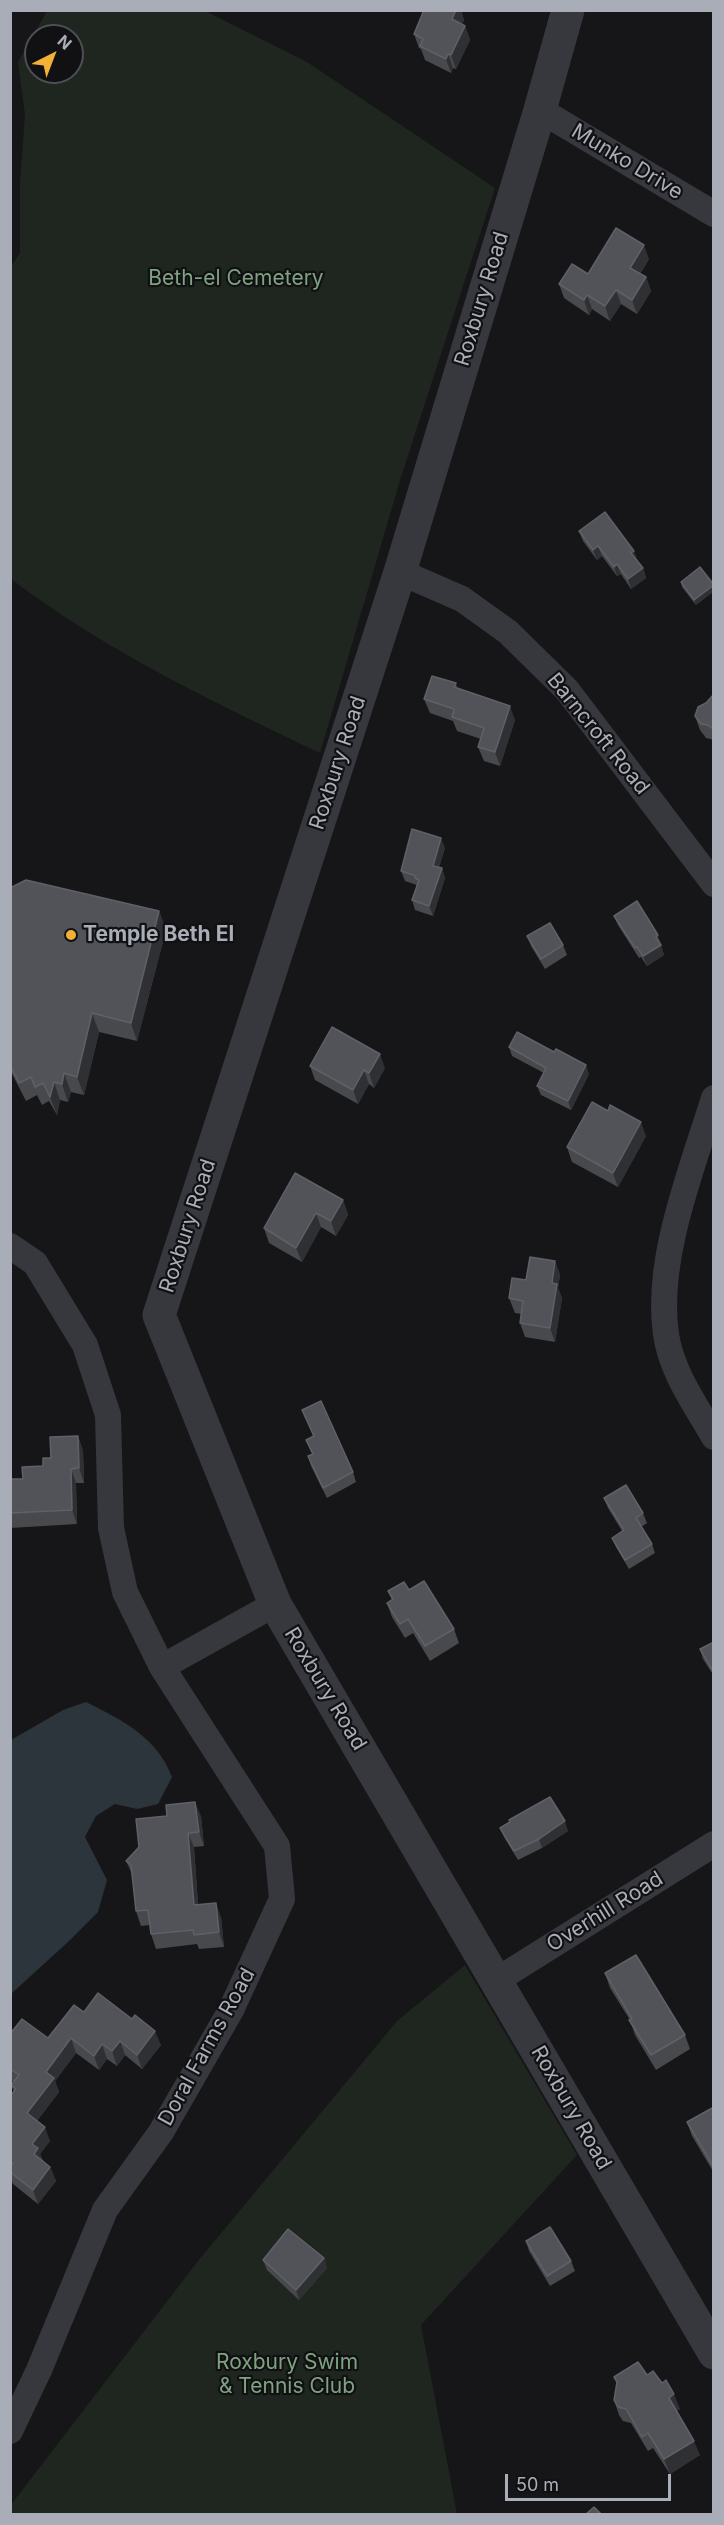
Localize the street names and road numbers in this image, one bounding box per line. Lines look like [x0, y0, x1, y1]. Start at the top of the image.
street label: Munko Drive [567, 119, 687, 205]
street label: Roxbury Road [450, 229, 514, 369]
street label: Barncroft Road [541, 668, 655, 800]
street label: Roxbury Road [305, 693, 371, 833]
street label: Roxbury Road [155, 1156, 221, 1296]
street label: Roxbury Road [278, 1623, 372, 1755]
street label: Overhill Road [542, 1866, 668, 1958]
street label: Doral Farms Road [153, 1964, 261, 2130]
street label: Roxbury Road [525, 2042, 617, 2174]

